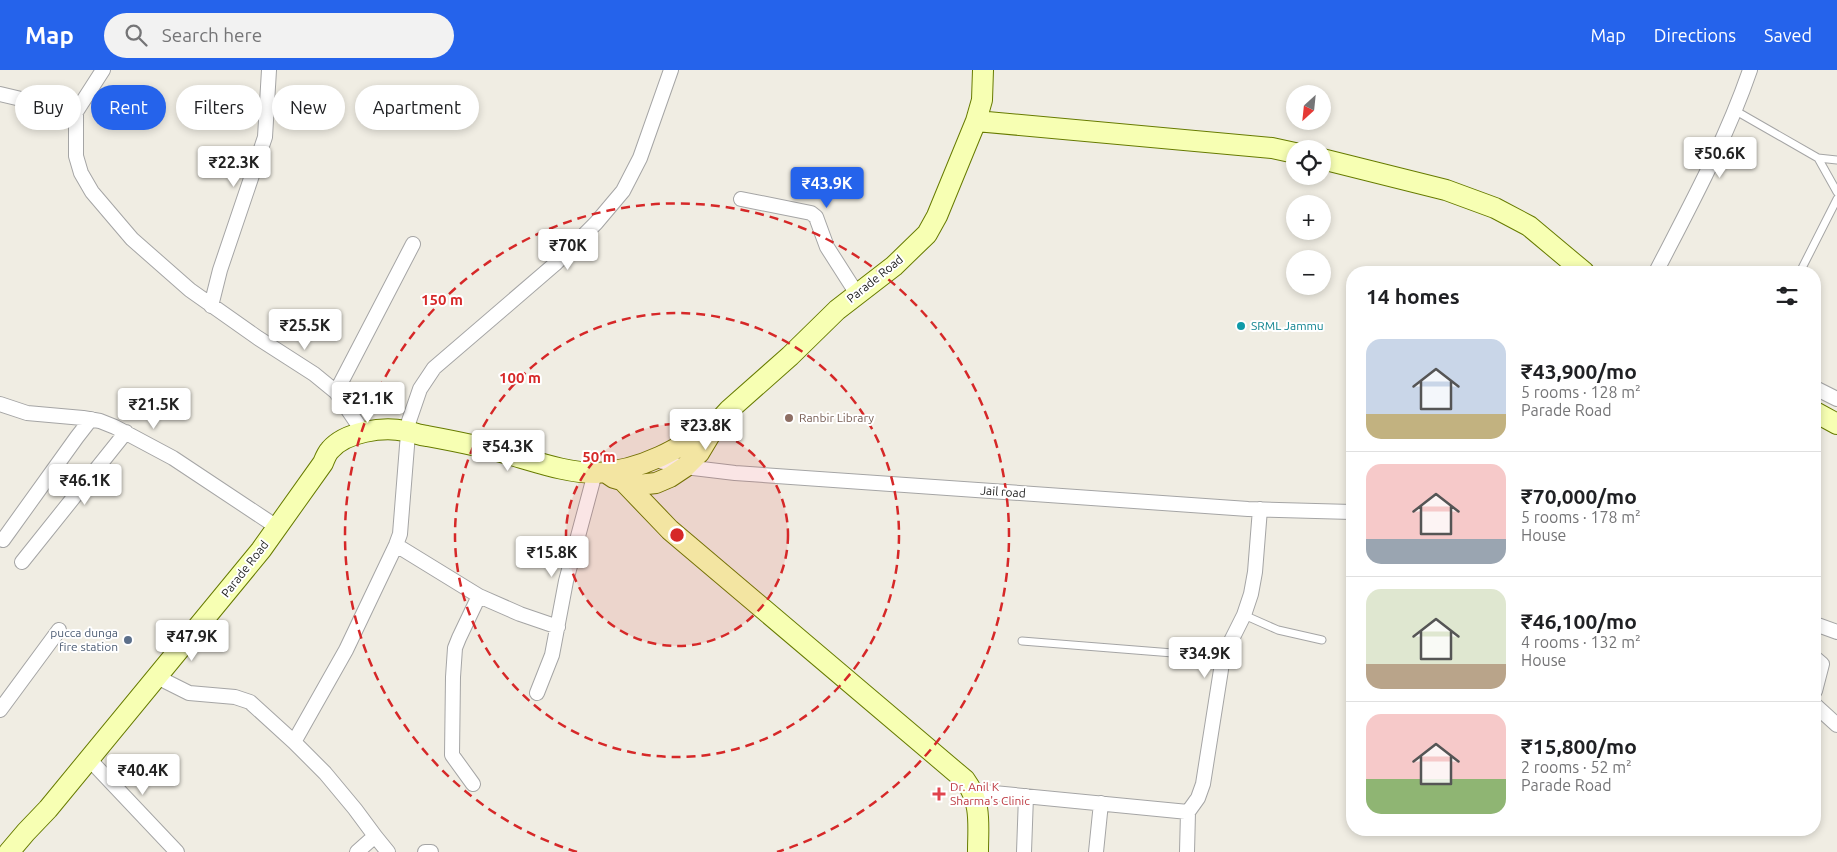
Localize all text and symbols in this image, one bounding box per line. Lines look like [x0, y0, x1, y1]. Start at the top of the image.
search box [104, 13, 454, 58]
icon: search [122, 21, 150, 49]
text: Map [25, 22, 74, 49]
text: Search here [162, 24, 262, 46]
text: Map [1590, 25, 1626, 45]
text: Directions [1654, 25, 1736, 45]
text: Saved [1764, 25, 1812, 45]
chip: Buy [15, 85, 81, 130]
chip: Rent [91, 85, 166, 130]
chip: Filters [176, 85, 262, 130]
chip: New [272, 85, 345, 130]
chip: Apartment [355, 85, 479, 130]
north arrow [1286, 85, 1331, 130]
map controls [1286, 85, 1331, 295]
pin: ₹50.6K [1679, 136, 1761, 179]
button: locate [1286, 140, 1331, 185]
text: ₹50.6K [1695, 144, 1745, 162]
pin: ₹22.3K [193, 146, 275, 188]
text: ₹22.3K [209, 153, 259, 171]
pin: ₹43.9K [786, 166, 868, 209]
text: ₹43.9K [802, 174, 852, 192]
button: + [1286, 195, 1331, 240]
pin: ₹70K [538, 228, 598, 271]
text: ₹70K [549, 236, 587, 254]
button: − [1286, 250, 1331, 295]
street label: Parade Road [844, 252, 905, 305]
icon: filters [1773, 282, 1801, 310]
text: 14 homes [1366, 284, 1460, 308]
text: 150 m [421, 291, 463, 308]
pin: ₹25.5K [264, 308, 346, 351]
text: ₹25.5K [280, 316, 330, 334]
place label: SRML Jammu [1251, 319, 1324, 332]
marker: SRML Jammu [1235, 320, 1247, 332]
icon: home [1406, 359, 1466, 419]
text: ₹43,900/mo [1521, 359, 1637, 383]
text: 100 m [499, 369, 541, 386]
pin: ₹21.1K [327, 382, 409, 424]
text: 5 rooms · 128 m² [1521, 383, 1641, 401]
pin: ₹21.5K [113, 388, 195, 430]
text: ₹21.1K [343, 389, 393, 407]
text: ₹21.5K [129, 395, 179, 413]
text: Parade Road [1521, 401, 1612, 419]
pin: ₹23.8K [665, 408, 747, 451]
place label: Ranbir Library [799, 411, 874, 424]
marker: Ranbir Library [783, 412, 795, 424]
text: ₹23.8K [681, 416, 731, 434]
pin: ₹54.3K [467, 430, 549, 472]
text: ₹54.3K [483, 437, 533, 455]
text: 50 m [582, 448, 616, 465]
pin: ₹46.1K [44, 464, 126, 506]
text: ₹46.1K [60, 471, 110, 489]
street label: Jail road [980, 483, 1026, 500]
icon: home [1406, 484, 1466, 544]
text: ₹70,000/mo [1521, 484, 1637, 508]
text: 5 rooms · 178 m² [1521, 508, 1641, 526]
centre of rings [668, 526, 686, 544]
text: House [1521, 526, 1566, 544]
pin: ₹15.8K [511, 536, 593, 578]
street label: Parade Road [219, 538, 271, 599]
text: ₹15.8K [527, 543, 577, 561]
icon: home [1406, 609, 1466, 669]
text: ₹46,100/mo [1521, 609, 1637, 633]
pin: ₹47.9K [151, 620, 233, 662]
place label: pucca dunga fire station [50, 626, 118, 653]
text: ₹47.9K [167, 627, 217, 645]
text: 4 rooms · 132 m² [1521, 633, 1641, 651]
marker: pucca dunga fire station [122, 634, 134, 646]
pin: ₹34.9K [1164, 636, 1246, 679]
text: ₹34.9K [1180, 644, 1230, 662]
text: House [1521, 651, 1566, 669]
icon: home [1406, 734, 1466, 794]
text: ₹15,800/mo [1521, 734, 1637, 758]
pin: ₹40.4K [102, 754, 184, 796]
text: 2 rooms · 52 m² [1521, 758, 1632, 776]
text: ₹40.4K [118, 761, 168, 779]
text: Parade Road [1521, 776, 1612, 794]
place label: Dr. Anil K Sharma's Clinic [950, 780, 1030, 807]
marker: Dr. Anil K Sharma's Clinic [932, 787, 946, 801]

